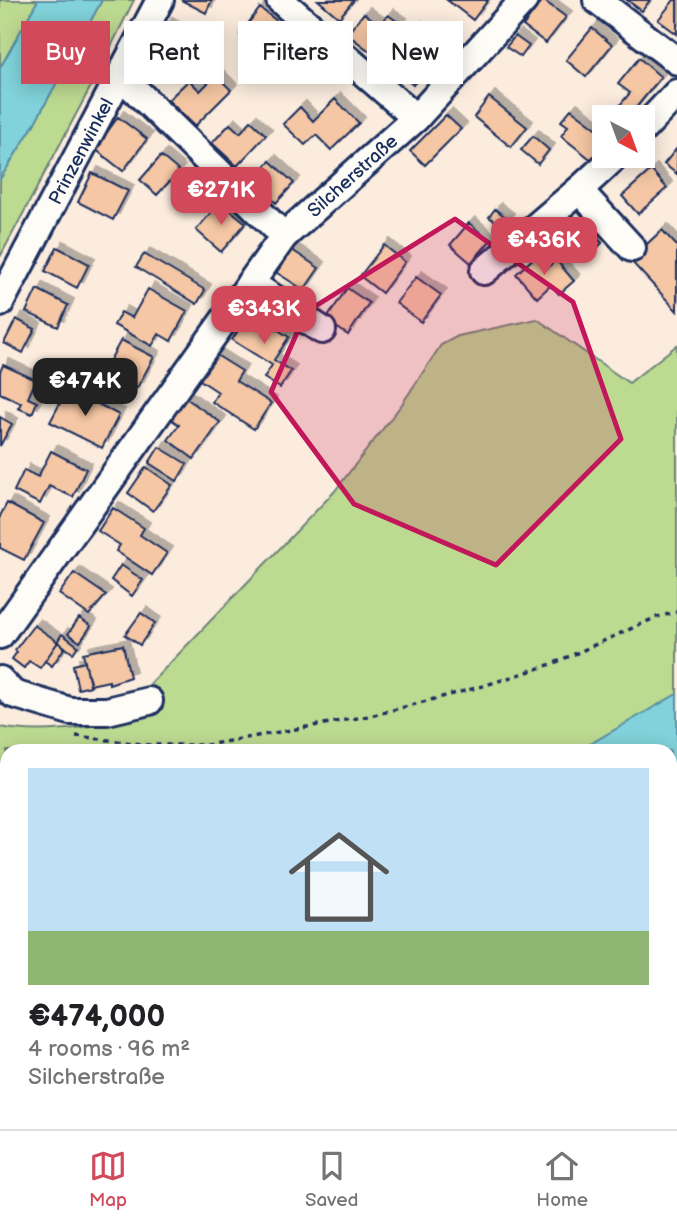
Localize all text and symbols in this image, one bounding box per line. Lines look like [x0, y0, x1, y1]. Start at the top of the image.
chip: Buy [21, 21, 110, 84]
chip: Rent [124, 21, 224, 84]
chip: Filters [238, 21, 353, 84]
chip: New [367, 21, 463, 84]
street label: Prinzenwinkel [44, 94, 119, 209]
north arrow [592, 105, 654, 168]
map controls [592, 105, 655, 168]
street label: Silcherstraße [303, 130, 403, 223]
pin: €271K [172, 168, 270, 227]
text: €271K [187, 176, 255, 204]
pin: €436K [495, 218, 593, 277]
text: €436K [507, 226, 581, 254]
pin: €343K [215, 286, 313, 346]
text: €343K [227, 295, 301, 323]
pin: €474K [36, 358, 134, 418]
text: €474K [49, 367, 121, 395]
icon: home [276, 814, 402, 940]
text: €474,000 [28, 999, 165, 1035]
text: 4 rooms · 96 m² [28, 1035, 190, 1063]
text: Silcherstraße [28, 1063, 165, 1091]
tab: Map [89, 1147, 127, 1212]
tab: Saved [305, 1147, 358, 1212]
tab: Home [536, 1147, 588, 1212]

